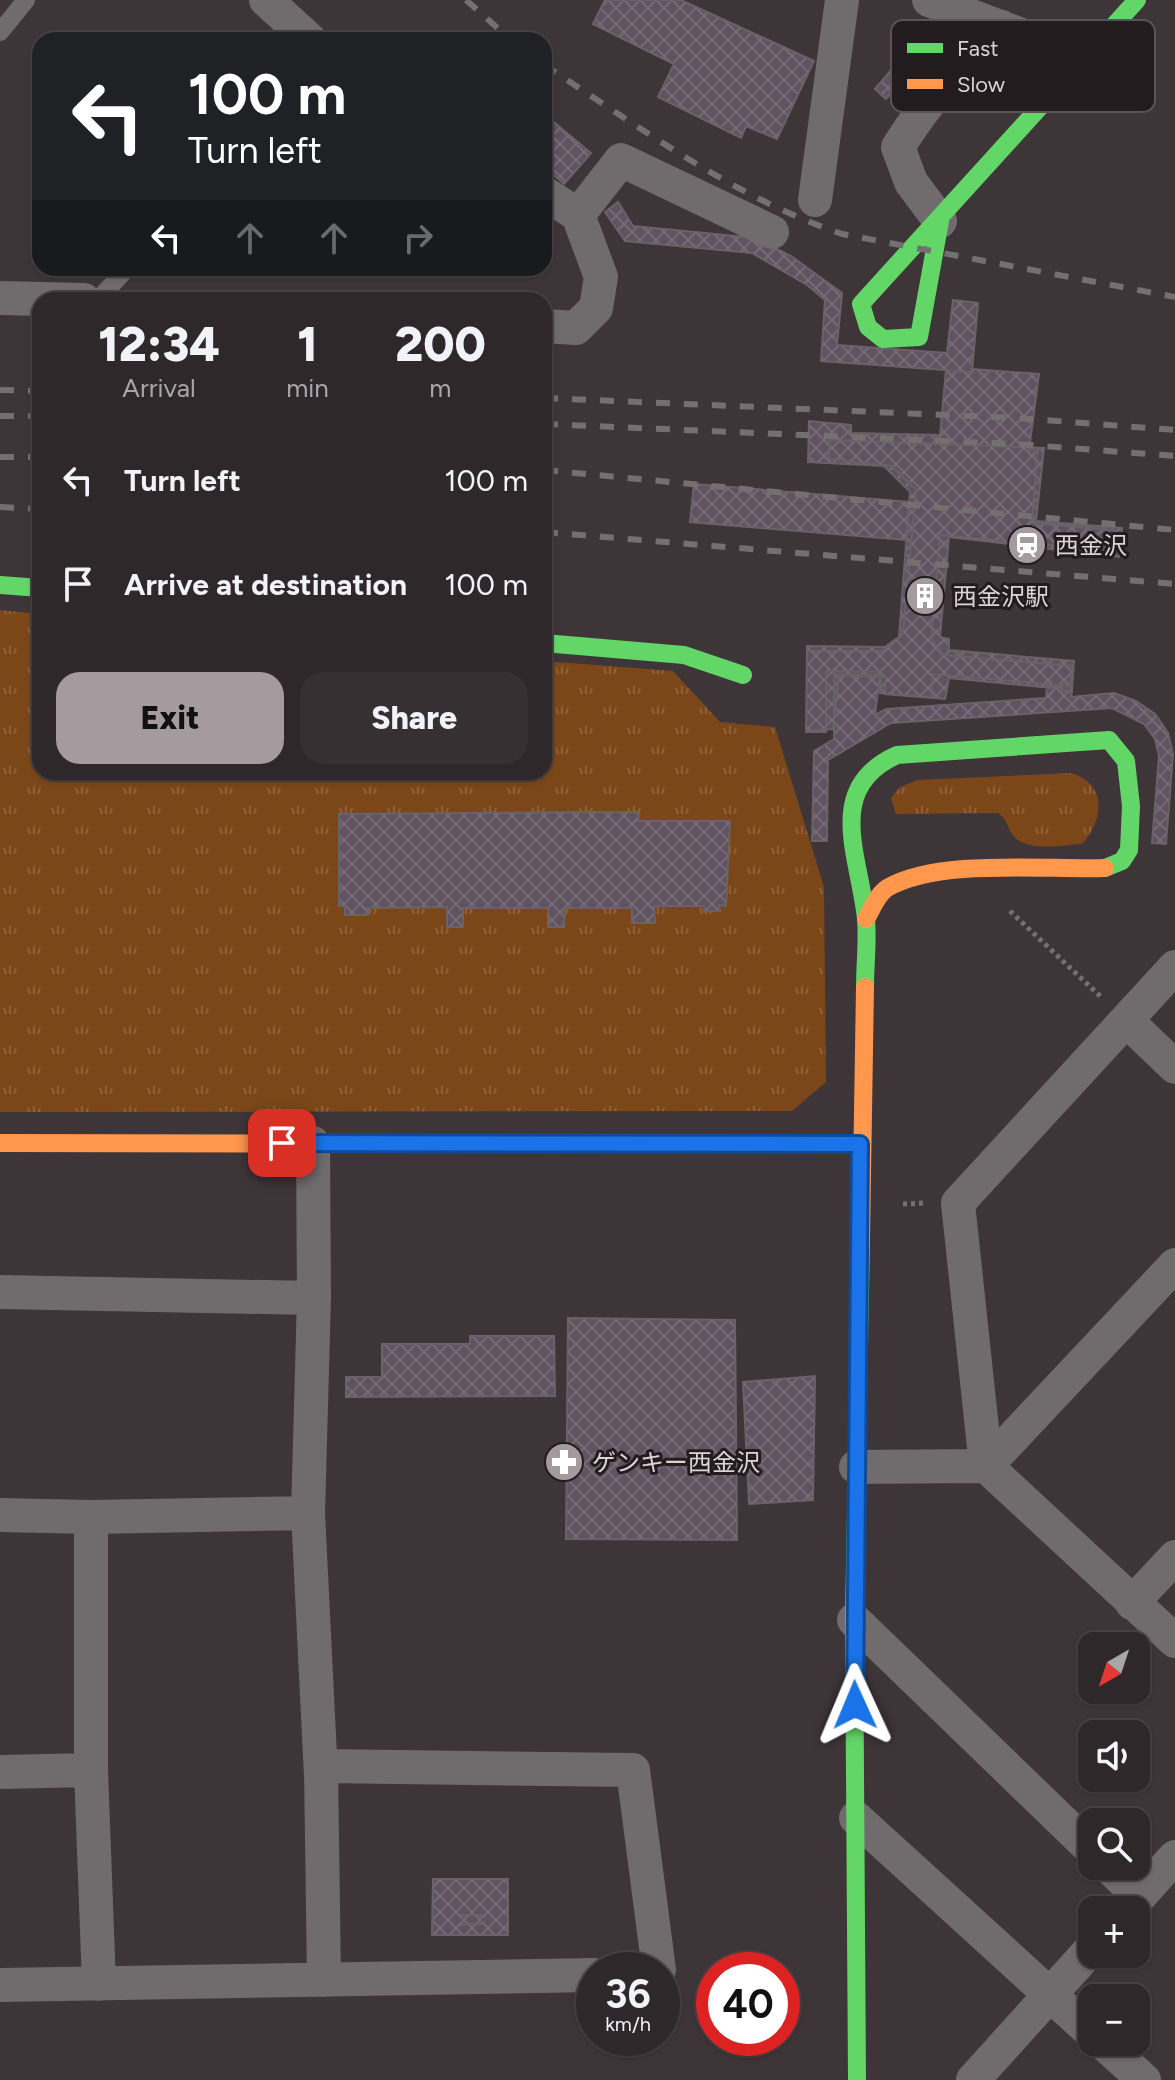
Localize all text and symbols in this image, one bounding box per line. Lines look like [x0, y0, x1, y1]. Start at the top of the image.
legend [891, 20, 1155, 112]
text: Fast [957, 35, 999, 62]
text: 100 m [188, 61, 346, 128]
icon: left [56, 64, 160, 168]
text: Slow [957, 71, 1006, 98]
text: Turn left [188, 129, 322, 172]
icon: left [144, 216, 188, 260]
icon: ahead [228, 216, 272, 260]
icon: ahead [312, 216, 356, 260]
icon: right [396, 216, 440, 260]
text: 12:34 [98, 315, 220, 373]
text: 1 [297, 315, 318, 373]
text: 200 [395, 315, 486, 373]
text: Arrival [122, 372, 196, 404]
text: min [286, 372, 329, 404]
text: m [429, 372, 451, 404]
icon: left [56, 458, 100, 502]
text: Turn left [124, 462, 241, 499]
text: 100 m [444, 462, 528, 499]
station icon: 西金沢 [1006, 524, 1048, 566]
place label: 西金沢 [1055, 531, 1127, 560]
icon: arrive [56, 562, 100, 606]
text: Arrive at destination [124, 566, 407, 603]
text: 100 m [444, 566, 528, 603]
building icon: 西金沢駅 [904, 575, 946, 617]
place label: 西金沢駅 [953, 582, 1049, 611]
button: Exit [56, 672, 284, 764]
button: Share [300, 672, 528, 764]
pin [248, 1109, 316, 1177]
icon: arrive [260, 1121, 304, 1165]
pharmacy icon: ゲンキー西金沢 [543, 1441, 585, 1483]
place label: ゲンキー西金沢 [592, 1448, 760, 1477]
north arrow [1078, 1632, 1150, 1704]
map controls [1078, 1632, 1150, 2056]
position arrow [813, 1663, 897, 1747]
button: sound [1078, 1720, 1150, 1792]
button: search [1078, 1808, 1150, 1880]
button: + [1078, 1896, 1150, 1968]
speed limit sign: 40 [696, 1952, 800, 2056]
text: 36 [605, 1970, 651, 2018]
button: − [1078, 1984, 1150, 2056]
text: km/h [605, 2012, 651, 2036]

